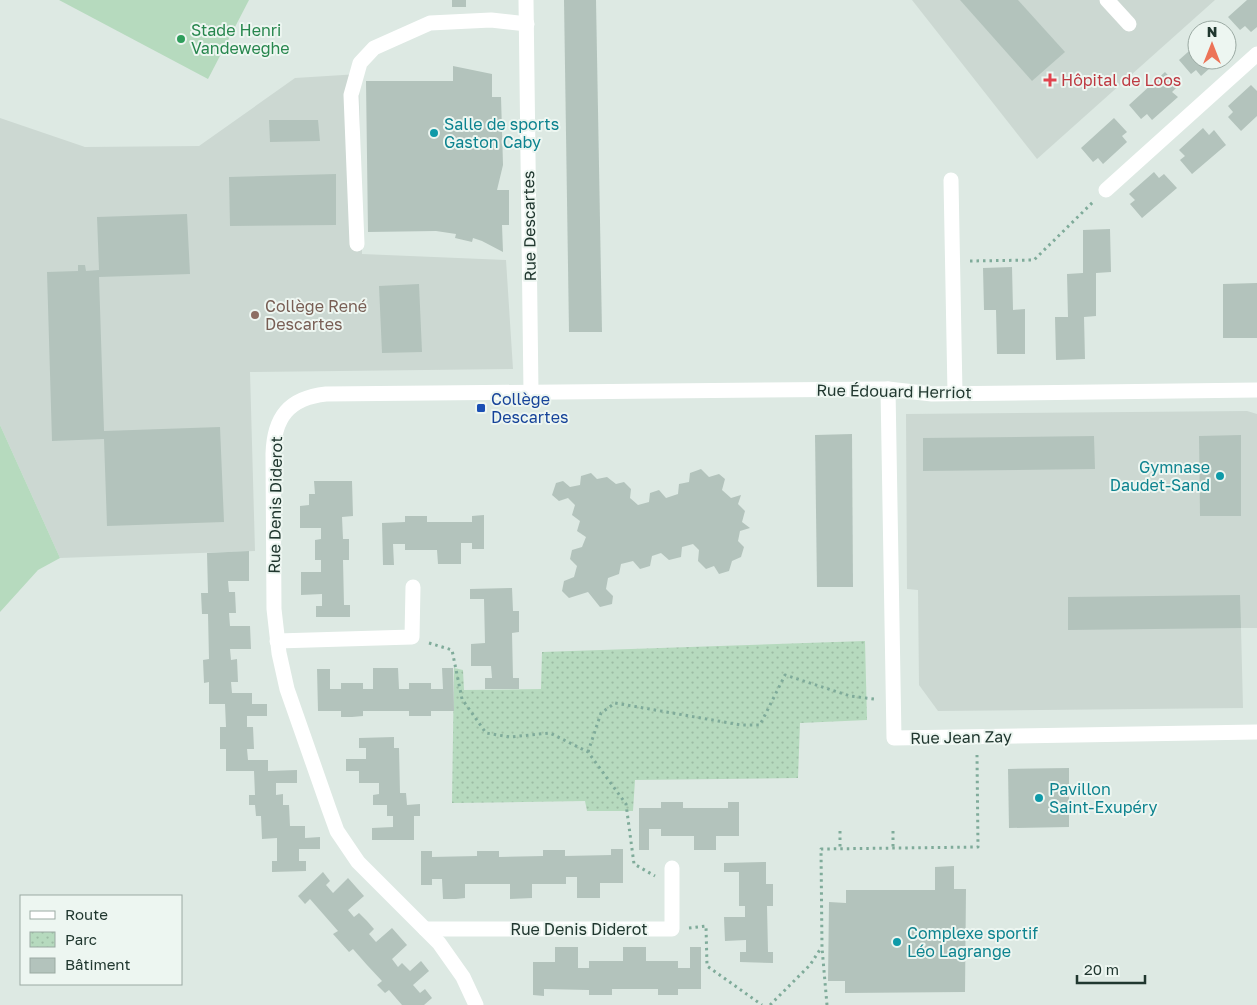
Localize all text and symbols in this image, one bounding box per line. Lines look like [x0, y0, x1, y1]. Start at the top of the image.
place label: Stade Henri Vandeweghe [191, 20, 290, 58]
north arrow [1187, 20, 1237, 70]
text: N [1207, 23, 1217, 40]
marker: Stade Henri Vandeweghe [175, 33, 187, 45]
place label: Hôpital de Loos [1061, 70, 1181, 90]
marker: Hôpital de Loos [1043, 73, 1057, 87]
place label: Salle de sports Gaston Caby [444, 114, 559, 152]
marker: Salle de sports Gaston Caby [428, 127, 440, 139]
street label: Rue Descartes [518, 170, 540, 282]
place label: Collège René Descartes [265, 296, 367, 334]
marker: Collège René Descartes [249, 309, 261, 321]
street label: Rue Édouard Herriot [816, 380, 972, 402]
place label: Collège Descartes [491, 389, 568, 427]
marker: Collège Descartes [475, 402, 487, 414]
street label: Rue Denis Diderot [264, 436, 286, 574]
place label: Gymnase Daudet-Sand [1110, 457, 1210, 495]
marker: Gymnase Daudet-Sand [1214, 470, 1226, 482]
street label: Rue Jean Zay [910, 726, 1012, 748]
place label: Pavillon Saint-Exupéry [1049, 779, 1157, 817]
marker: Pavillon Saint-Exupéry [1033, 792, 1045, 804]
legend [20, 895, 182, 985]
text: Route [65, 905, 108, 923]
street label: Rue Denis Diderot [510, 919, 648, 939]
place label: Complexe sportif Léo Lagrange [907, 923, 1038, 961]
text: Parc [65, 930, 97, 948]
marker: Complexe sportif Léo Lagrange [891, 936, 903, 948]
scale bar [1077, 952, 1144, 984]
text: Bâtiment [65, 955, 130, 973]
text: 20 m [1084, 960, 1119, 978]

